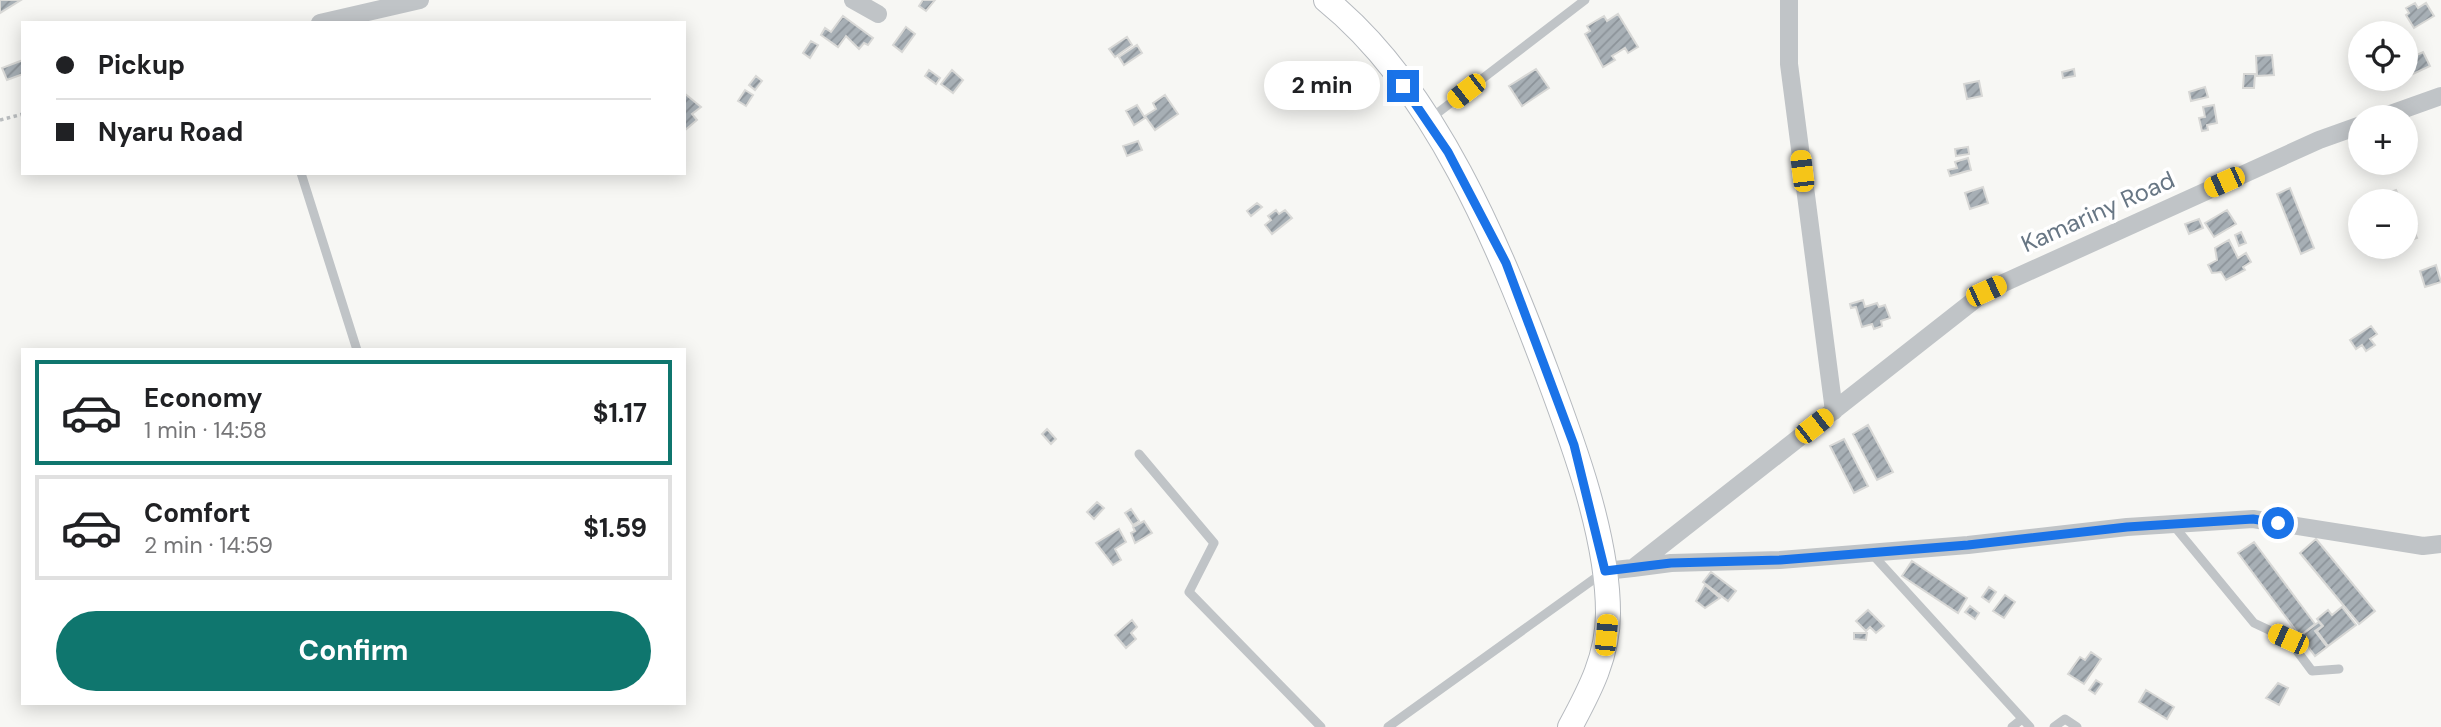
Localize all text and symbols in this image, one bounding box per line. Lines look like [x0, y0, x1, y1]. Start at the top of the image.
map controls [2348, 21, 2418, 259]
button: locate [2348, 21, 2418, 91]
text: Pickup [98, 48, 185, 82]
callout: 2 min [1263, 62, 1378, 110]
text: 2 min [1292, 70, 1352, 100]
route end [1387, 70, 1419, 102]
car [1443, 70, 1490, 112]
button: + [2348, 105, 2418, 175]
text: Nyaru Road [98, 115, 243, 149]
car [1790, 149, 1815, 193]
street label: Kamariny Road [2016, 164, 2179, 259]
car [2201, 164, 2248, 200]
button: − [2348, 189, 2418, 259]
car [1963, 273, 2010, 309]
icon: car [60, 381, 123, 444]
text: Economy [144, 381, 262, 415]
text: $1.17 [593, 396, 647, 430]
car [1791, 405, 1838, 447]
text: 1 min · 14:58 [144, 415, 267, 445]
icon: car [60, 496, 123, 559]
text: Comfort [144, 496, 250, 530]
route start [2262, 507, 2294, 539]
text: $1.59 [583, 511, 647, 545]
text: 2 min · 14:59 [144, 530, 273, 560]
button: Confirm [56, 611, 651, 691]
car [1594, 613, 1619, 657]
car [2265, 621, 2312, 657]

